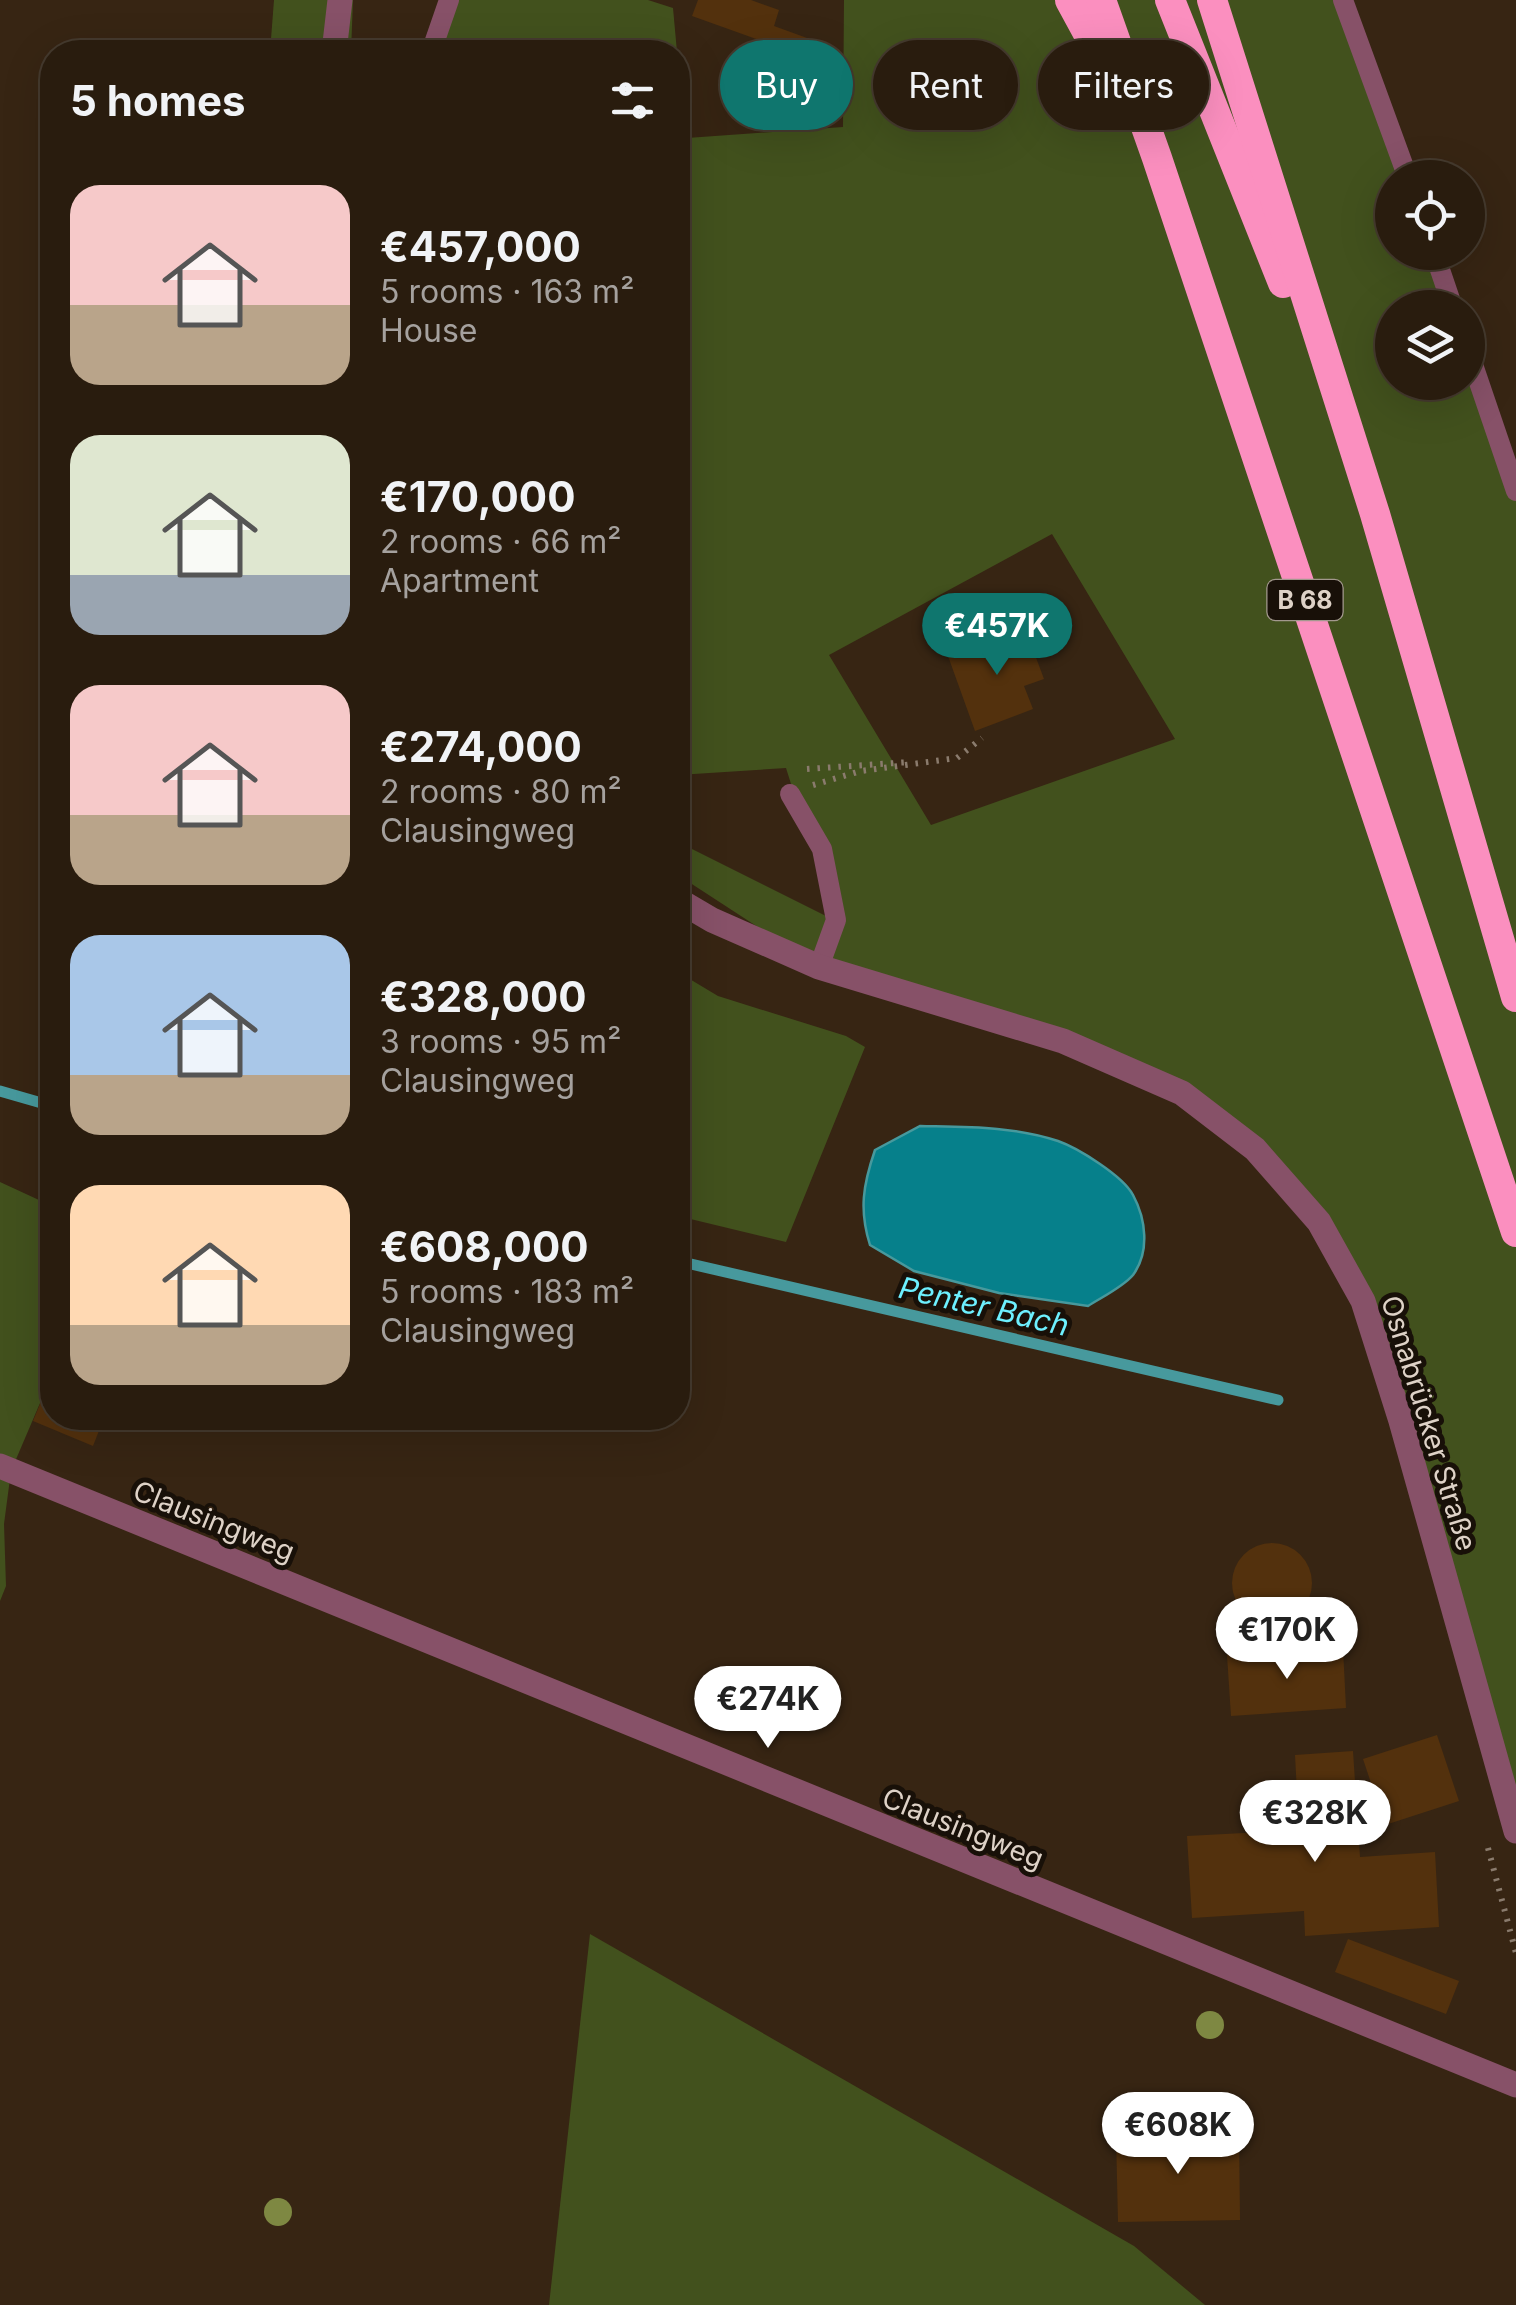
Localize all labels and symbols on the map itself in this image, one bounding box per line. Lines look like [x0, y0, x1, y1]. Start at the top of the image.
road number: B 68 [1268, 580, 1342, 620]
pin: €457K [927, 593, 1067, 678]
water label: Penter Bach [895, 1269, 1073, 1343]
street label: Osnabrücker Straße [1374, 1291, 1484, 1555]
street label: Clausingweg [128, 1473, 300, 1569]
pin: €170K [1217, 1597, 1357, 1682]
pin: €274K [698, 1666, 838, 1751]
street label: Clausingweg [877, 1780, 1049, 1876]
pin: €328K [1245, 1780, 1385, 1865]
pin: €608K [1108, 2092, 1248, 2177]

